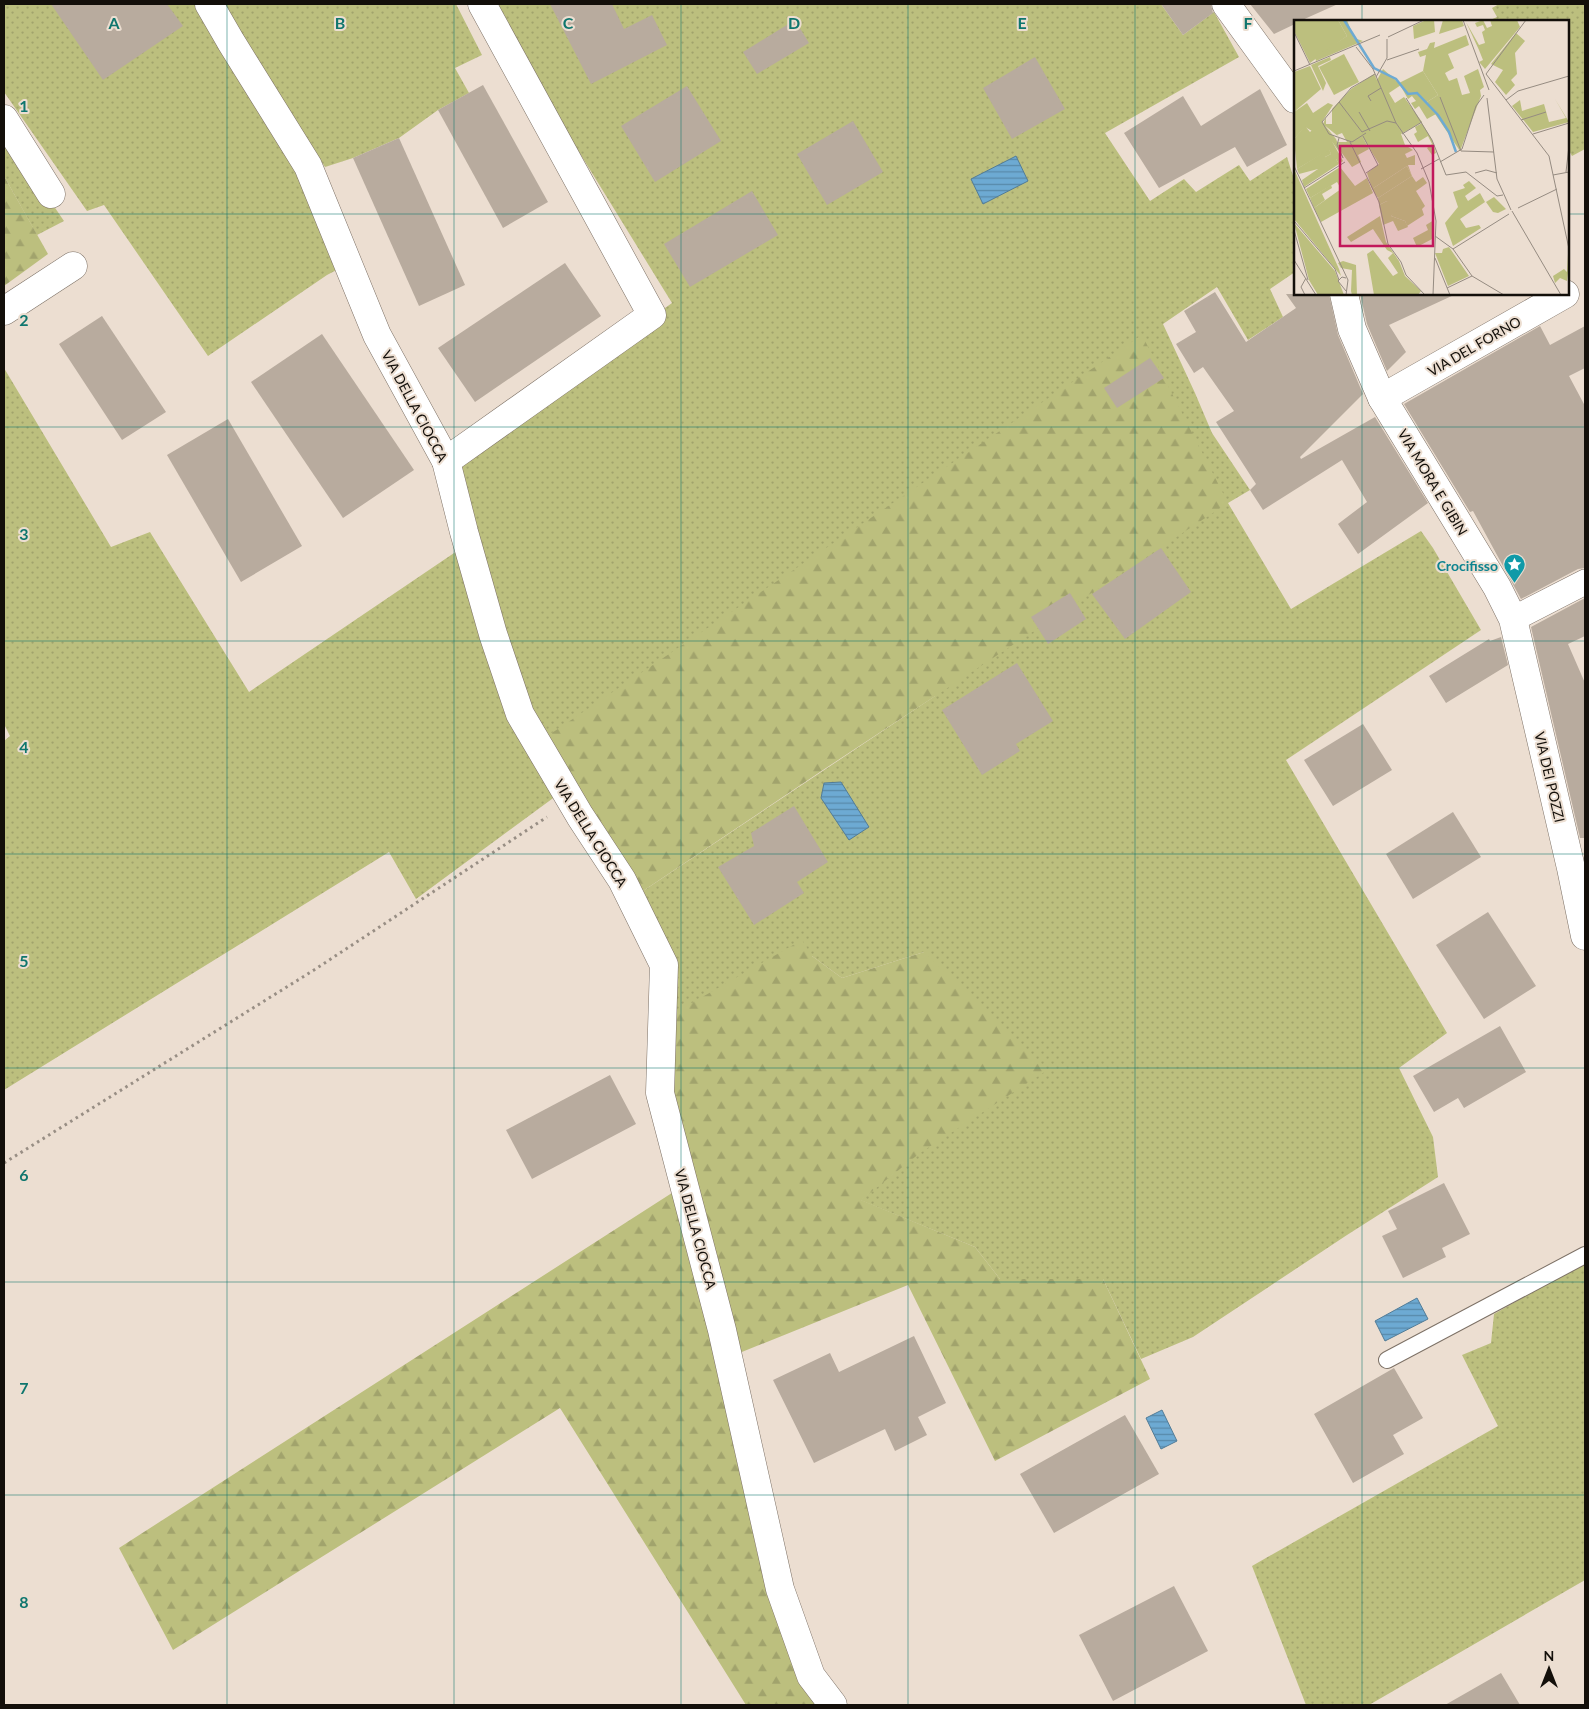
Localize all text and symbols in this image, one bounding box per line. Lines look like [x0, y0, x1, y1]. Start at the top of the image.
text: A [107, 13, 120, 32]
text: B [335, 13, 345, 32]
text: C [563, 13, 574, 32]
text: D [788, 13, 800, 32]
text: E [1017, 13, 1027, 32]
text: F [1243, 13, 1253, 32]
inset map [1294, 20, 1569, 295]
text: 1 [19, 96, 29, 115]
text: 2 [19, 310, 29, 329]
street label: VIA DEL FORNO [1424, 312, 1524, 380]
street label: VIA DELLA CIOCCA [378, 347, 452, 465]
street label: VIA MORA E GIBIN [1395, 426, 1471, 538]
text: 3 [19, 524, 29, 543]
place icon: Crocifisso [1502, 553, 1526, 584]
place label: Crocifisso [1437, 557, 1498, 574]
street label: VIA DEI POZZI [1531, 730, 1569, 824]
text: 4 [19, 737, 29, 756]
street label: VIA DELLA CIOCCA [551, 776, 631, 891]
text: 5 [19, 951, 29, 970]
text: 6 [19, 1165, 29, 1184]
street label: VIA DELLA CIOCCA [672, 1167, 720, 1292]
text: 7 [19, 1378, 29, 1397]
text: 8 [19, 1592, 29, 1611]
north arrow [1524, 1644, 1574, 1694]
text: N [1544, 1647, 1554, 1664]

